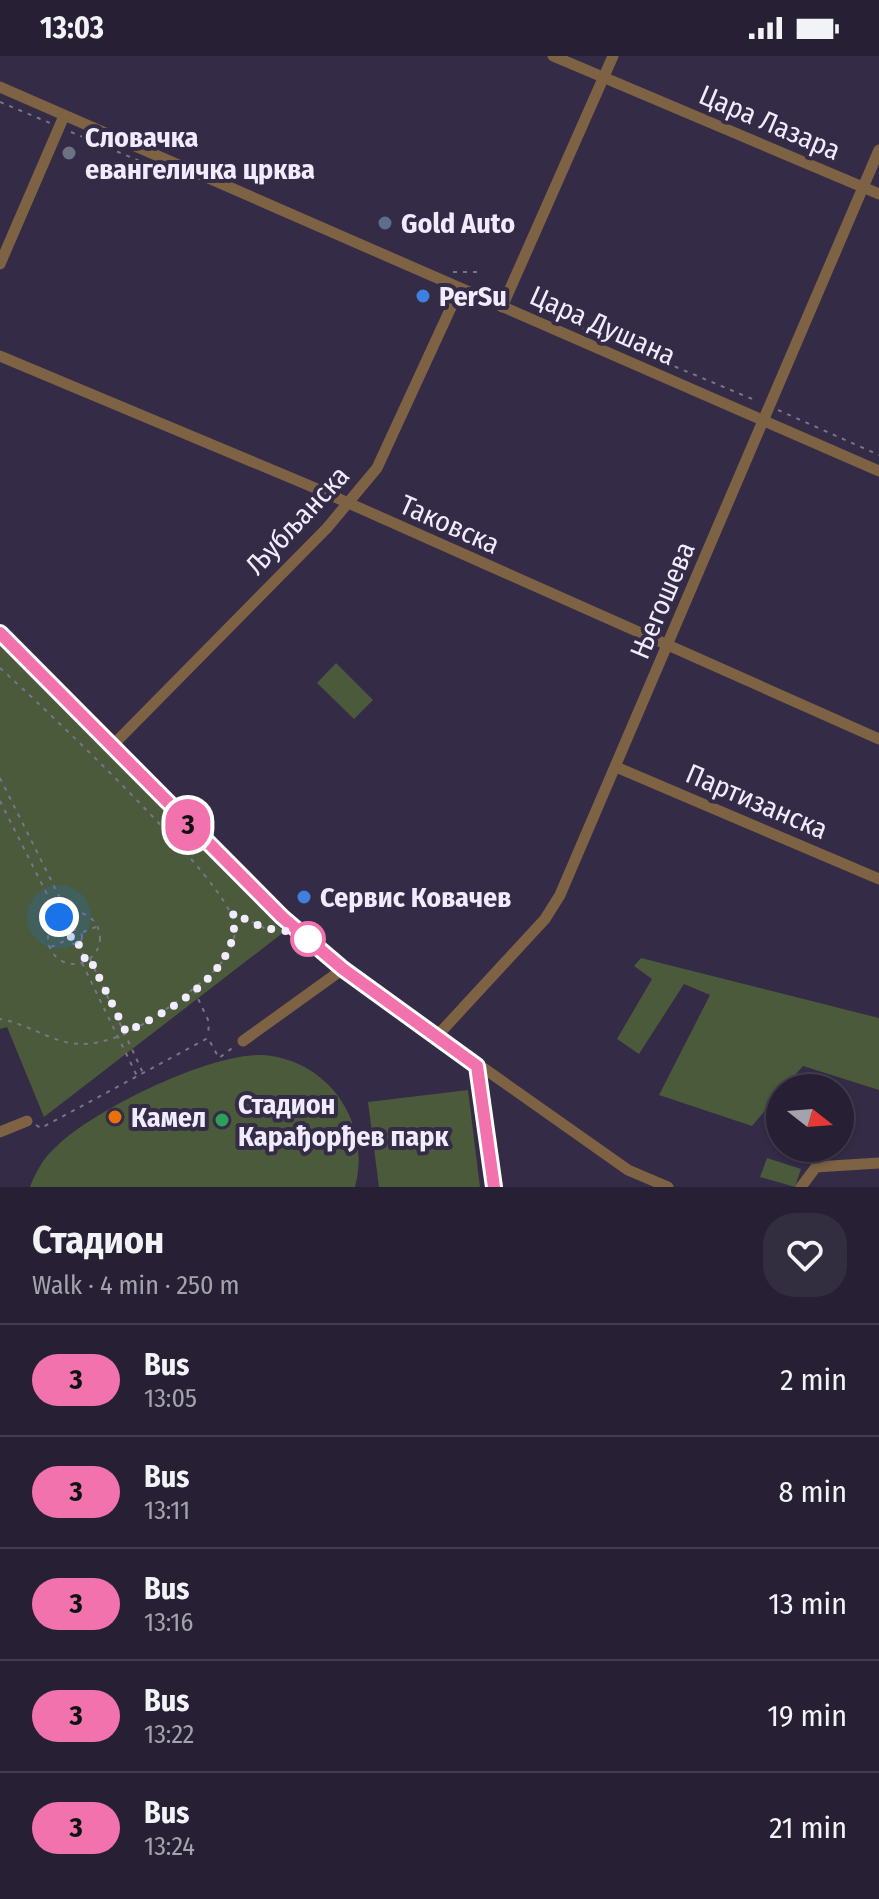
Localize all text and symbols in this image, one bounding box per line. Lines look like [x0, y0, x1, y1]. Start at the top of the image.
text: 13:03 [40, 10, 104, 46]
street label: Цара Лазара [694, 78, 845, 167]
place label: Словачка евангеличка црква [85, 121, 315, 186]
marker: Словачка евангеличка црква [60, 144, 78, 162]
place label: Gold Auto [401, 207, 515, 240]
marker: Gold Auto [376, 214, 394, 232]
street label: Цара Душана [525, 279, 681, 372]
place label: PerSu [439, 280, 507, 313]
marker: PerSu [414, 287, 432, 305]
street label: Љубљанска [239, 459, 356, 581]
street label: Таковска [395, 488, 505, 561]
street label: Његошева [623, 537, 702, 664]
street label: Партизанска [681, 757, 833, 846]
line badge: 3 [162, 799, 214, 851]
text: 3 [181, 808, 195, 841]
place label: Сервис Ковачев [320, 881, 511, 914]
marker: Сервис Ковачев [295, 888, 313, 906]
your location [39, 897, 79, 937]
unlabelled marker [291, 922, 325, 956]
north arrow [766, 1074, 854, 1162]
map controls [766, 1074, 854, 1162]
place label: Стадион Карађорђев парк [238, 1088, 449, 1153]
place label: Камел [131, 1101, 206, 1134]
marker: Камел [106, 1108, 124, 1126]
marker: Стадион Карађорђев парк [213, 1111, 231, 1129]
button: heart [763, 1213, 847, 1297]
text: Стадион [32, 1217, 164, 1263]
text: Walk · 4 min · 250 m [32, 1270, 240, 1301]
text: Bus [144, 1347, 189, 1383]
text: 2 min [780, 1362, 847, 1398]
text: 3 [69, 1363, 83, 1396]
text: 13:05 [144, 1383, 197, 1414]
text: Bus [144, 1459, 189, 1495]
text: 8 min [779, 1474, 847, 1510]
text: 3 [69, 1475, 83, 1508]
text: 13:11 [144, 1495, 190, 1526]
text: Bus [144, 1571, 189, 1607]
text: 13 min [768, 1586, 847, 1622]
text: 3 [69, 1587, 83, 1620]
text: 13:16 [144, 1607, 193, 1638]
text: Bus [144, 1683, 189, 1719]
text: 19 min [767, 1698, 847, 1734]
text: 3 [69, 1699, 83, 1732]
text: 13:22 [144, 1719, 194, 1750]
text: Bus [144, 1795, 189, 1831]
text: 21 min [769, 1810, 847, 1846]
text: 3 [69, 1811, 83, 1844]
text: 13:24 [144, 1831, 195, 1862]

